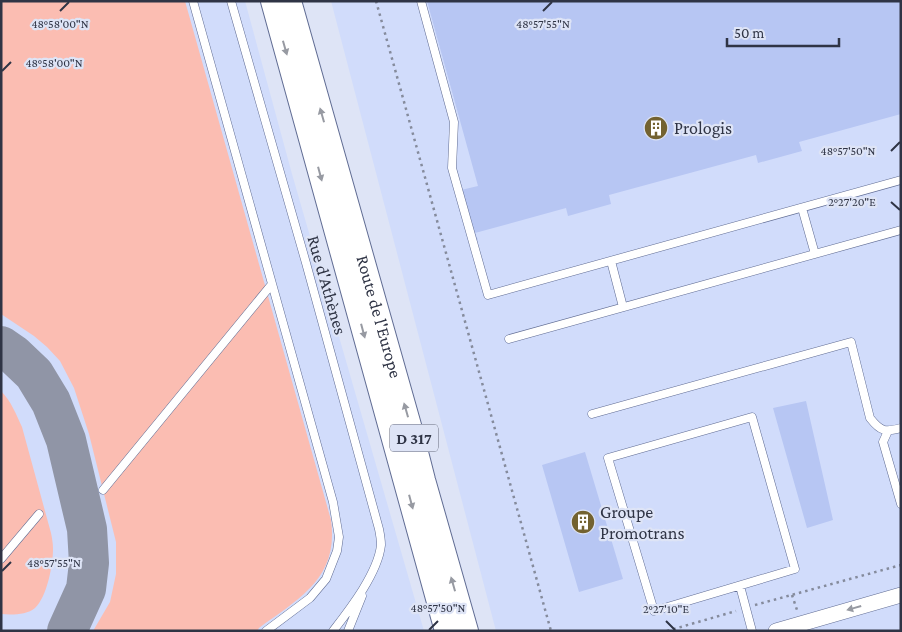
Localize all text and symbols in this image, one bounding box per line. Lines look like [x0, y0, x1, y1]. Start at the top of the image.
scale bar [727, 15, 840, 47]
text: 48°58'00"N [31, 17, 89, 31]
text: 48°57'55"N [516, 17, 570, 31]
text: 50 m [734, 25, 764, 41]
one-way arrow [281, 41, 289, 56]
text: 48°58'00"N [25, 56, 83, 70]
one-way arrow [317, 108, 325, 123]
building icon: Prologis [643, 115, 669, 141]
place label: Prologis [674, 118, 732, 138]
text: 48°57'50"N [821, 144, 876, 158]
one-way arrow [316, 167, 324, 182]
text: 2°27'20"E [828, 195, 876, 209]
street label: Rue d'Athènes [303, 233, 351, 337]
street label: Route de l'Europe [352, 253, 406, 380]
one-way arrow [360, 323, 368, 338]
one-way arrow [401, 403, 409, 418]
road number: D 317 [390, 424, 438, 452]
one-way arrow [407, 494, 415, 509]
place label: Groupe Promotrans [600, 502, 684, 543]
building icon: Groupe Promotrans [570, 509, 596, 535]
text: 48°57'55"N [27, 556, 81, 570]
one-way arrow [449, 576, 457, 591]
text: 48°57'50"N [411, 601, 466, 615]
text: 2°27'10"E [643, 602, 689, 616]
one-way arrow [846, 605, 861, 613]

